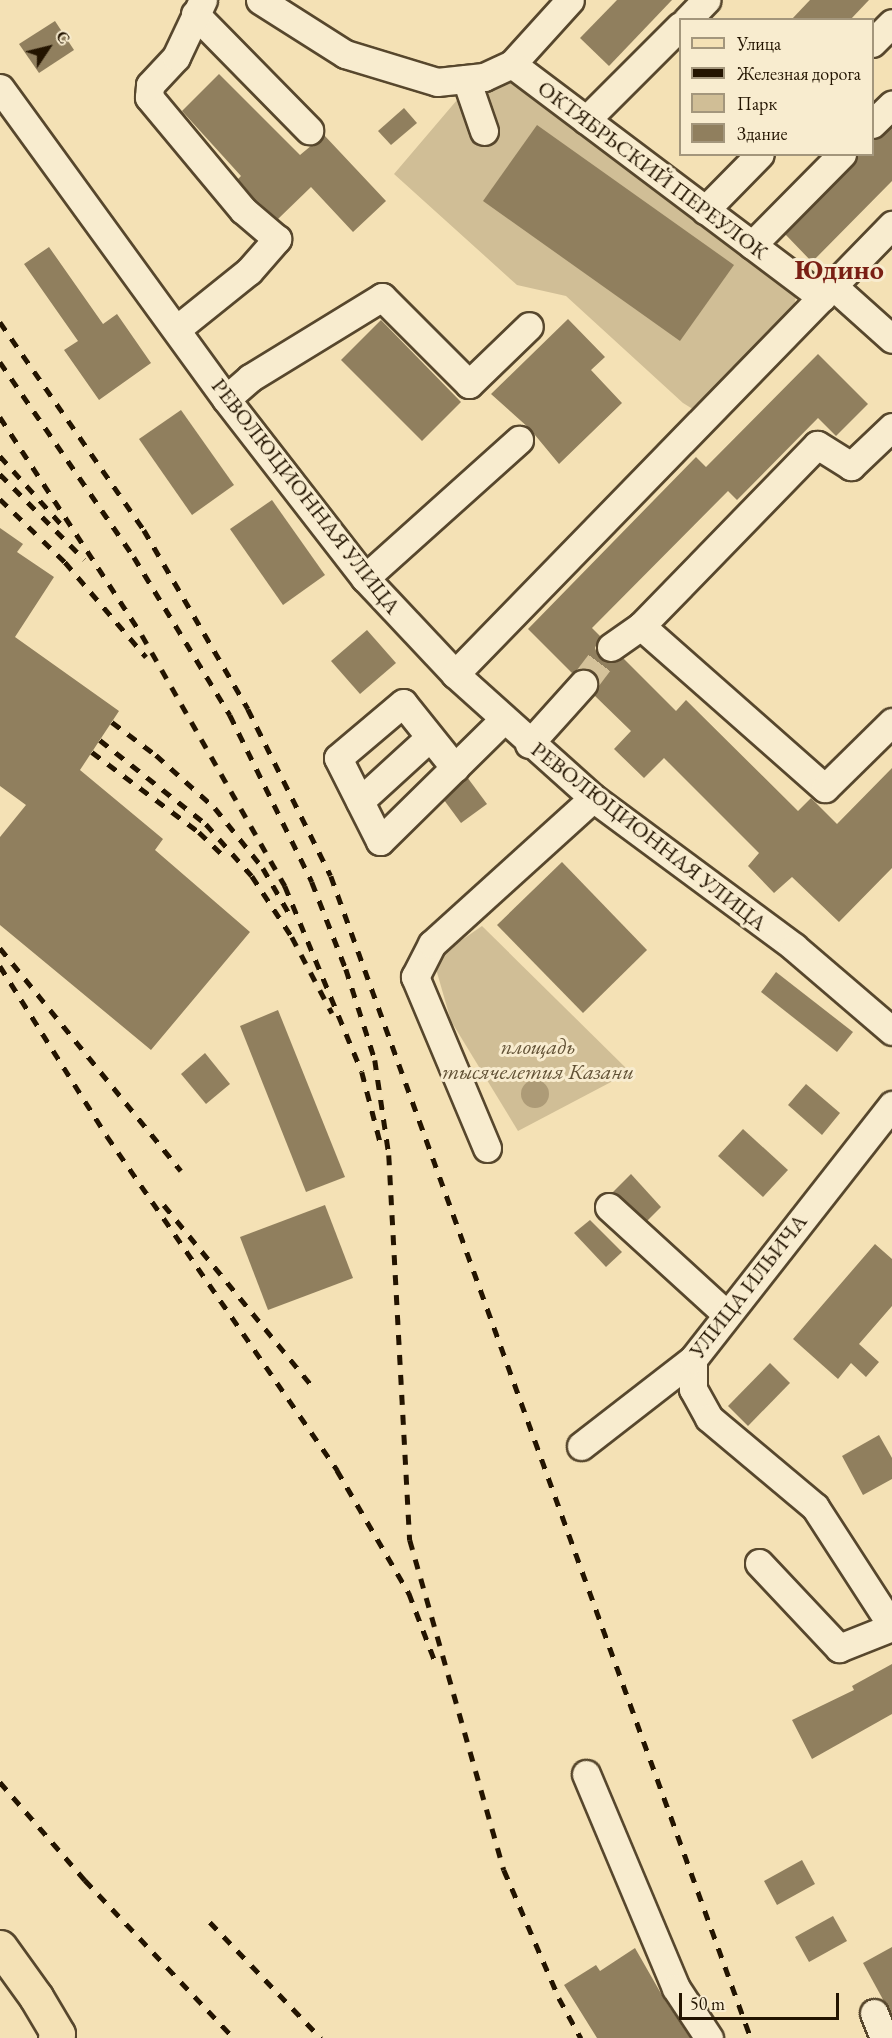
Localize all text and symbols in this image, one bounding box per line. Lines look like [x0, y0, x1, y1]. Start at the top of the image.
north arrow [18, 18, 78, 78]
legend [679, 18, 874, 156]
text: С [51, 27, 75, 48]
text: Улица [737, 32, 781, 55]
text: Железная дорога [737, 62, 861, 85]
street label: ОКТЯБРЬСКИЙ ПЕРЕУЛОК [533, 75, 773, 265]
text: Парк [737, 92, 777, 115]
text: Здание [737, 122, 787, 145]
district label: Юдино [794, 252, 884, 286]
street label: РЕВОЛЮЦИОННАЯ УЛИЦА [206, 373, 406, 619]
street label: РЕВОЛЮЦИОННАЯ УЛИЦА [526, 736, 772, 936]
park label: площадь тысячелетия Казани [442, 1033, 634, 1084]
street label: УЛИЦА ИЛЬИЧА [684, 1209, 812, 1363]
scale bar [682, 1981, 842, 2019]
text: 50 m [690, 1992, 725, 2015]

